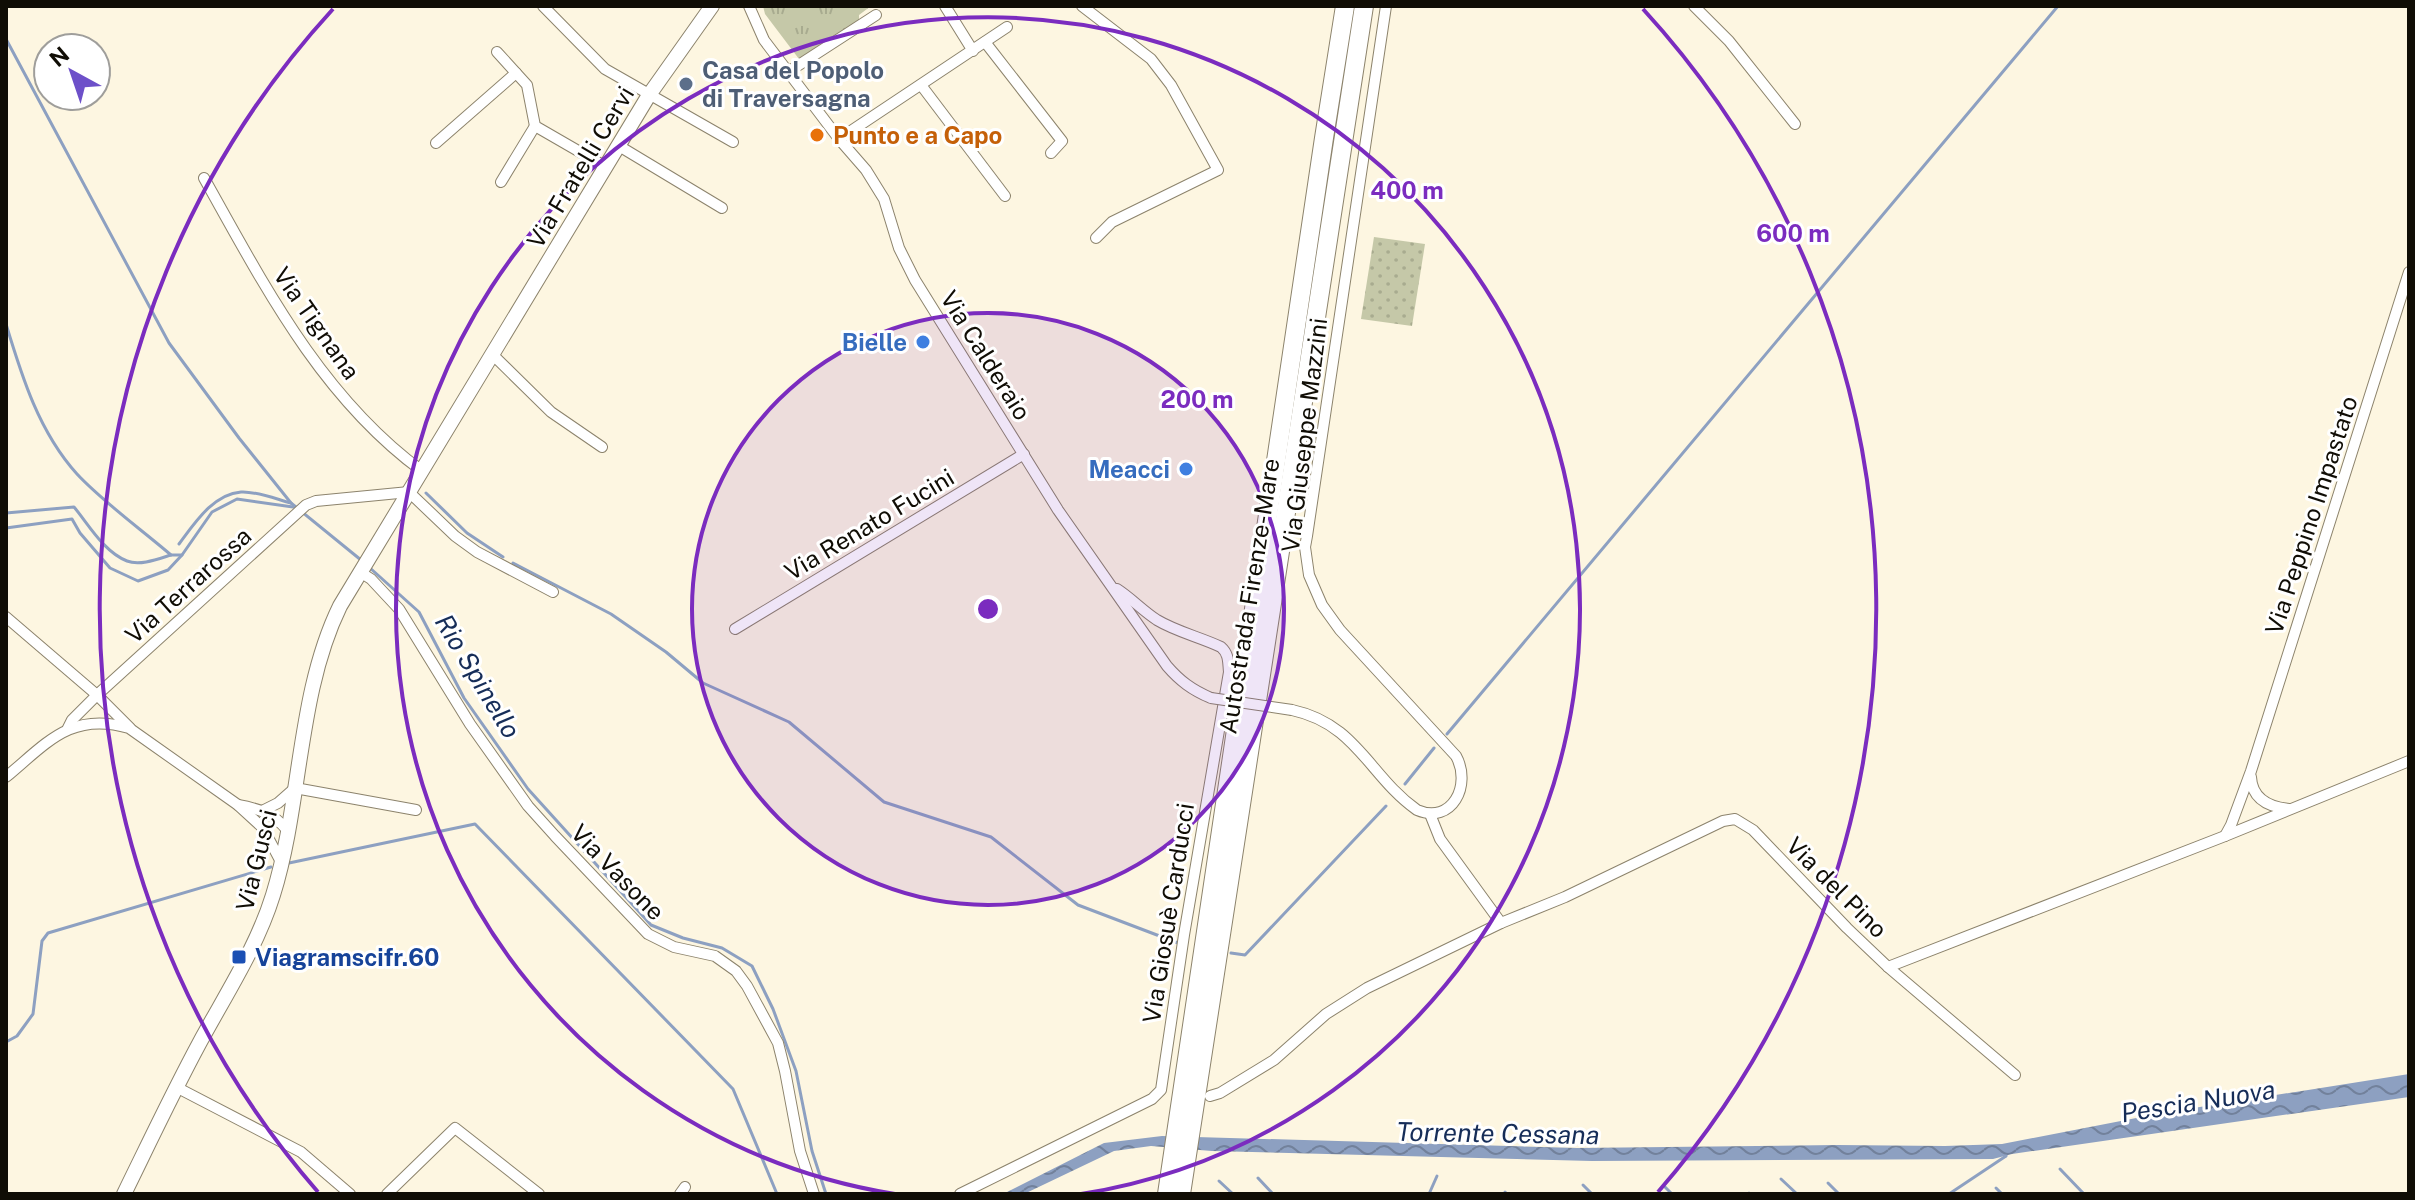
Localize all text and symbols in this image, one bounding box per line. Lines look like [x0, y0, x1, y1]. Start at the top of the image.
north arrow [32, 32, 112, 112]
text: N [44, 41, 74, 72]
place label: Casa del Popolo di Traversagna [702, 56, 884, 112]
marker: Casa del Popolo di Traversagna [677, 75, 695, 93]
street label: Via Fratelli Cervi [521, 81, 639, 253]
place label: Punto e a Capo [833, 121, 1002, 149]
marker: Punto e a Capo [808, 126, 826, 144]
text: 400 m [1370, 176, 1444, 204]
text: 600 m [1756, 219, 1830, 247]
street label: Via Tignana [268, 262, 366, 384]
street label: Via Calderaio [935, 285, 1037, 425]
street label: Via Giuseppe Mazzini [1276, 316, 1332, 554]
place label: Bielle [842, 328, 907, 356]
marker: Bielle [914, 333, 932, 351]
text: 200 m [1160, 385, 1234, 413]
street label: Via Peppino Impastato [2259, 392, 2363, 638]
place label: Meacci [1088, 455, 1170, 483]
street label: Autostrada Firenze-Mare [1213, 456, 1285, 736]
marker: Meacci [1177, 460, 1195, 478]
street label: Via Renato Fucini [779, 463, 959, 585]
street label: Via Terrarossa [119, 521, 257, 649]
centre of rings [974, 595, 1002, 623]
water label: Rio Spinello [429, 608, 527, 744]
street label: Via Giosuè Carducci [1137, 801, 1199, 1025]
street label: Via Gusci [230, 806, 282, 914]
street label: Via Vasone [566, 818, 670, 926]
street label: Via del Pino [1781, 831, 1893, 943]
place label: Viagramscifr.60 [255, 943, 440, 971]
marker: Viagramscifr.60 [230, 948, 248, 966]
water label: Pescia Nuova [2119, 1073, 2277, 1129]
water label: Torrente Cessana [1396, 1116, 1600, 1150]

